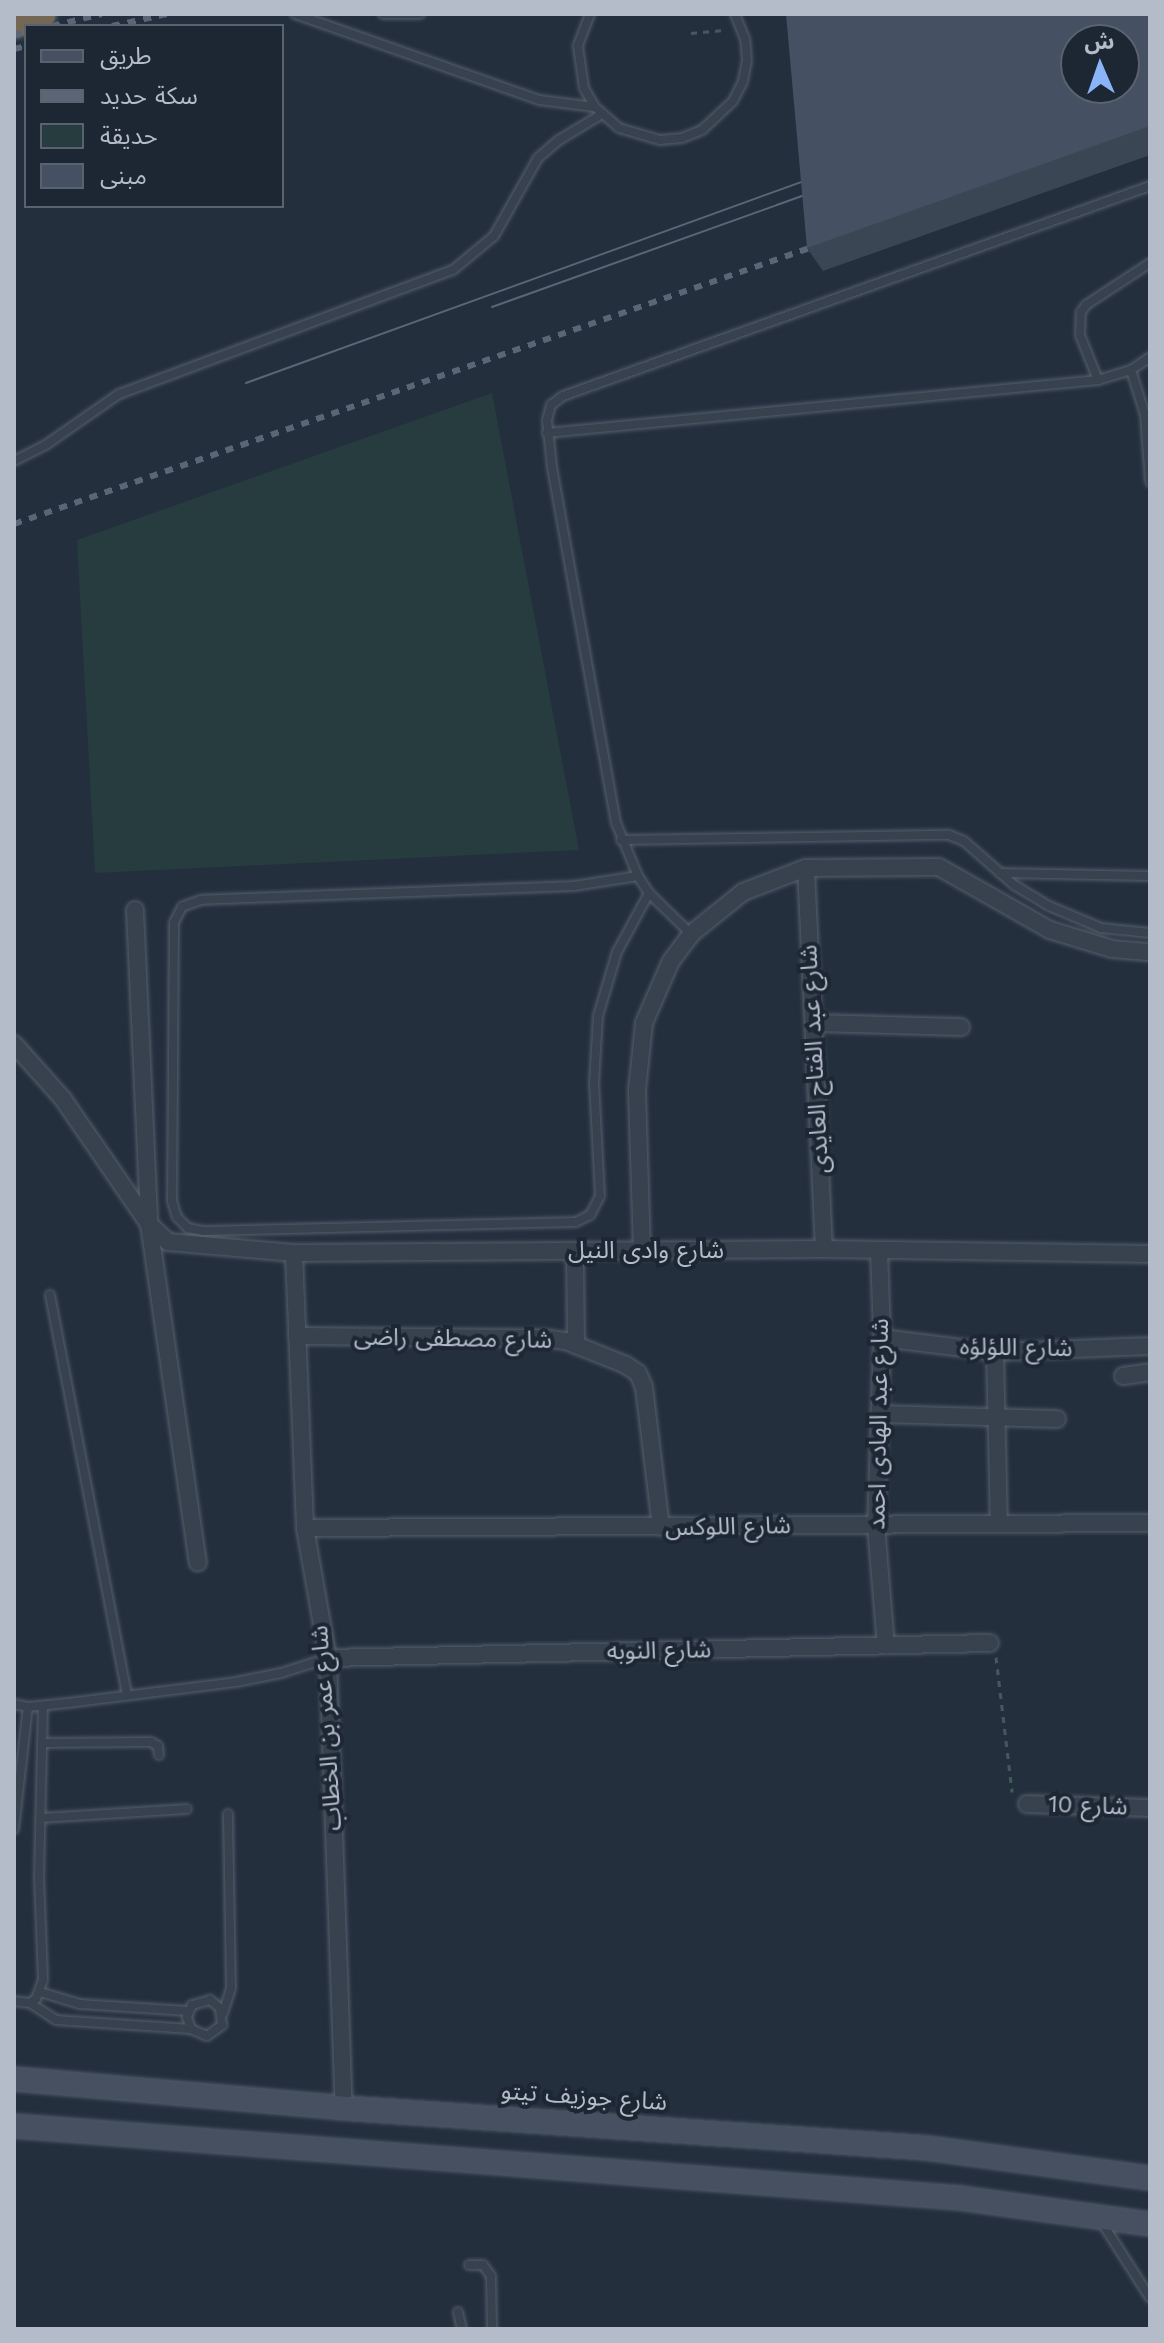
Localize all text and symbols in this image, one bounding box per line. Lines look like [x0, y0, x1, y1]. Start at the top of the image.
legend [24, 24, 284, 208]
north arrow [1060, 24, 1140, 104]
text: ش [1084, 28, 1115, 55]
text: طريق [100, 42, 152, 70]
text: سكة حديد [100, 82, 198, 110]
text: حديقة [100, 122, 158, 150]
text: مبنى [100, 162, 147, 190]
street label: شارع عبد الفتاح العايدى [795, 944, 835, 1174]
street label: شارع وادى النيل [568, 1237, 724, 1265]
street label: شارع عبد الهادى احمد [863, 1318, 895, 1530]
street label: شارع مصطفى راضى [354, 1323, 552, 1355]
street label: شارع اللؤلؤه [959, 1333, 1073, 1363]
street label: شارع اللوكس [665, 1512, 791, 1542]
street label: شارع عمر بن الخطاب [305, 1624, 349, 1832]
street label: شارع النوبه [606, 1636, 712, 1666]
street label: شارع 10 [1048, 1790, 1128, 1822]
street label: شارع جوزيف تيتو [500, 2077, 668, 2117]

